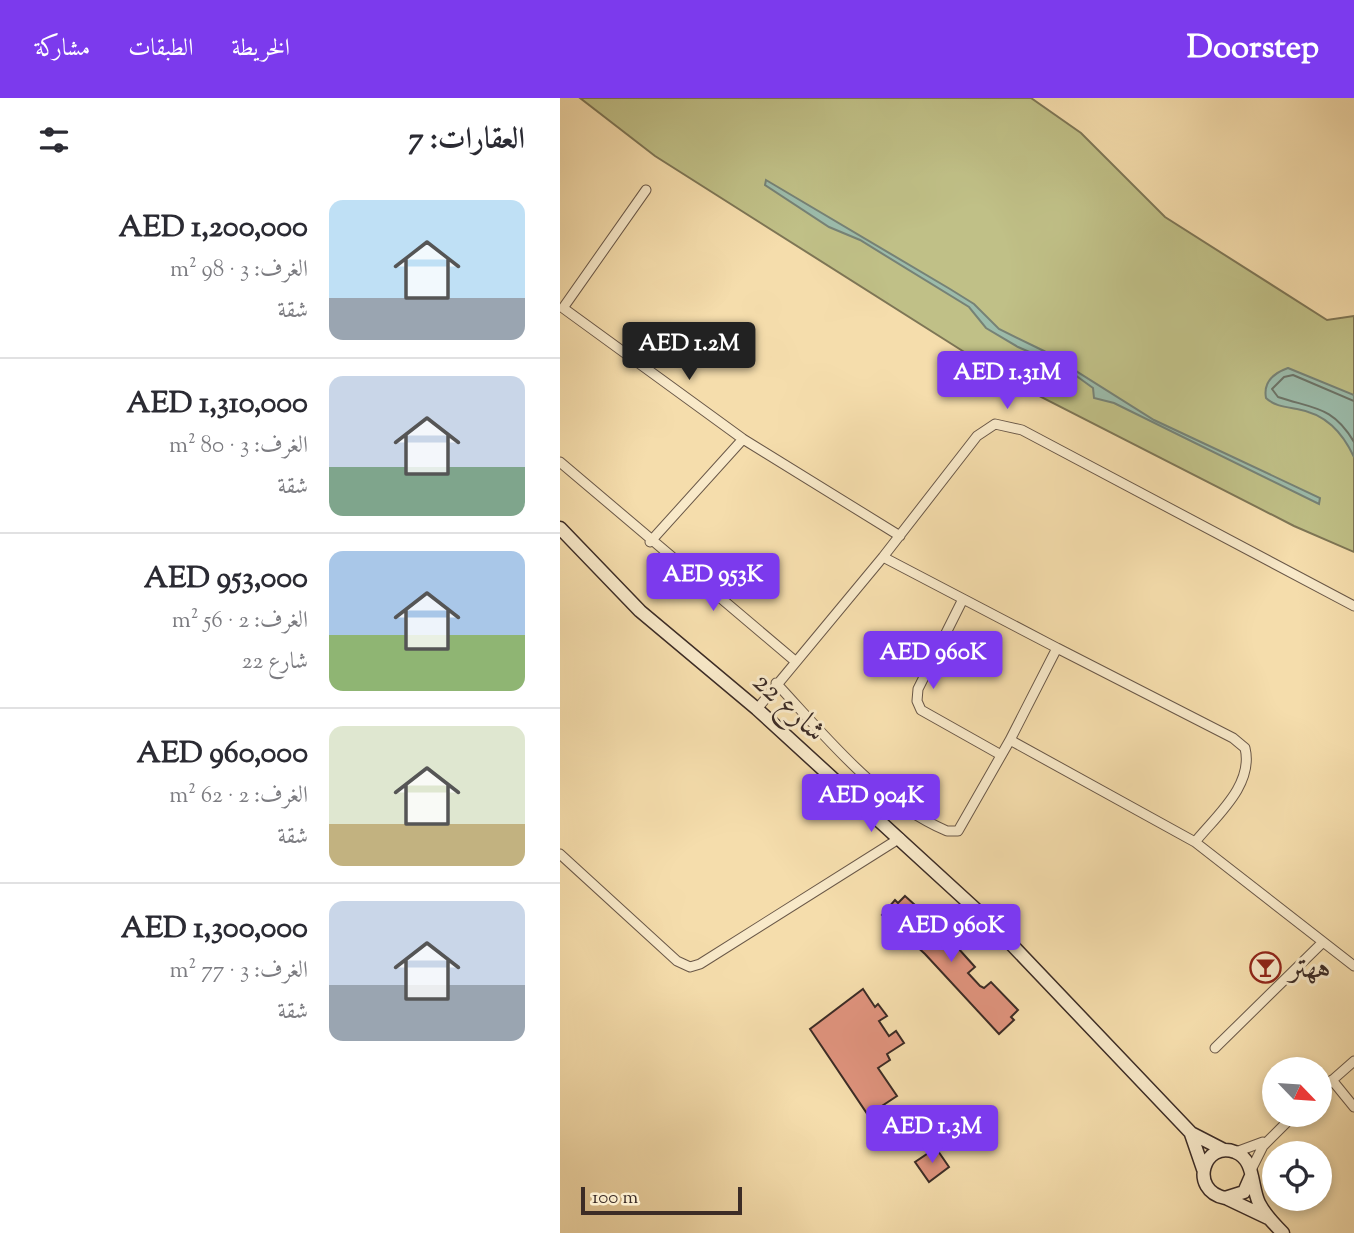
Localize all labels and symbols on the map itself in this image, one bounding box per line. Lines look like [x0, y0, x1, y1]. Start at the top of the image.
pin: AED 1.2M [617, 322, 761, 382]
pin: AED 1.31M [927, 352, 1087, 411]
pin: AED 953K [641, 554, 785, 613]
pin: AED 960K [861, 632, 1005, 691]
street label: شارع 22 [741, 663, 835, 754]
pin: AED 904K [799, 774, 943, 834]
pin: AED 960K [879, 904, 1023, 964]
place label: ههتر [1286, 948, 1331, 991]
bar icon: ههتر [1249, 950, 1283, 984]
north arrow [1262, 1057, 1332, 1127]
pin: AED 1.3M [860, 1105, 1004, 1165]
scale bar [581, 1184, 742, 1216]

